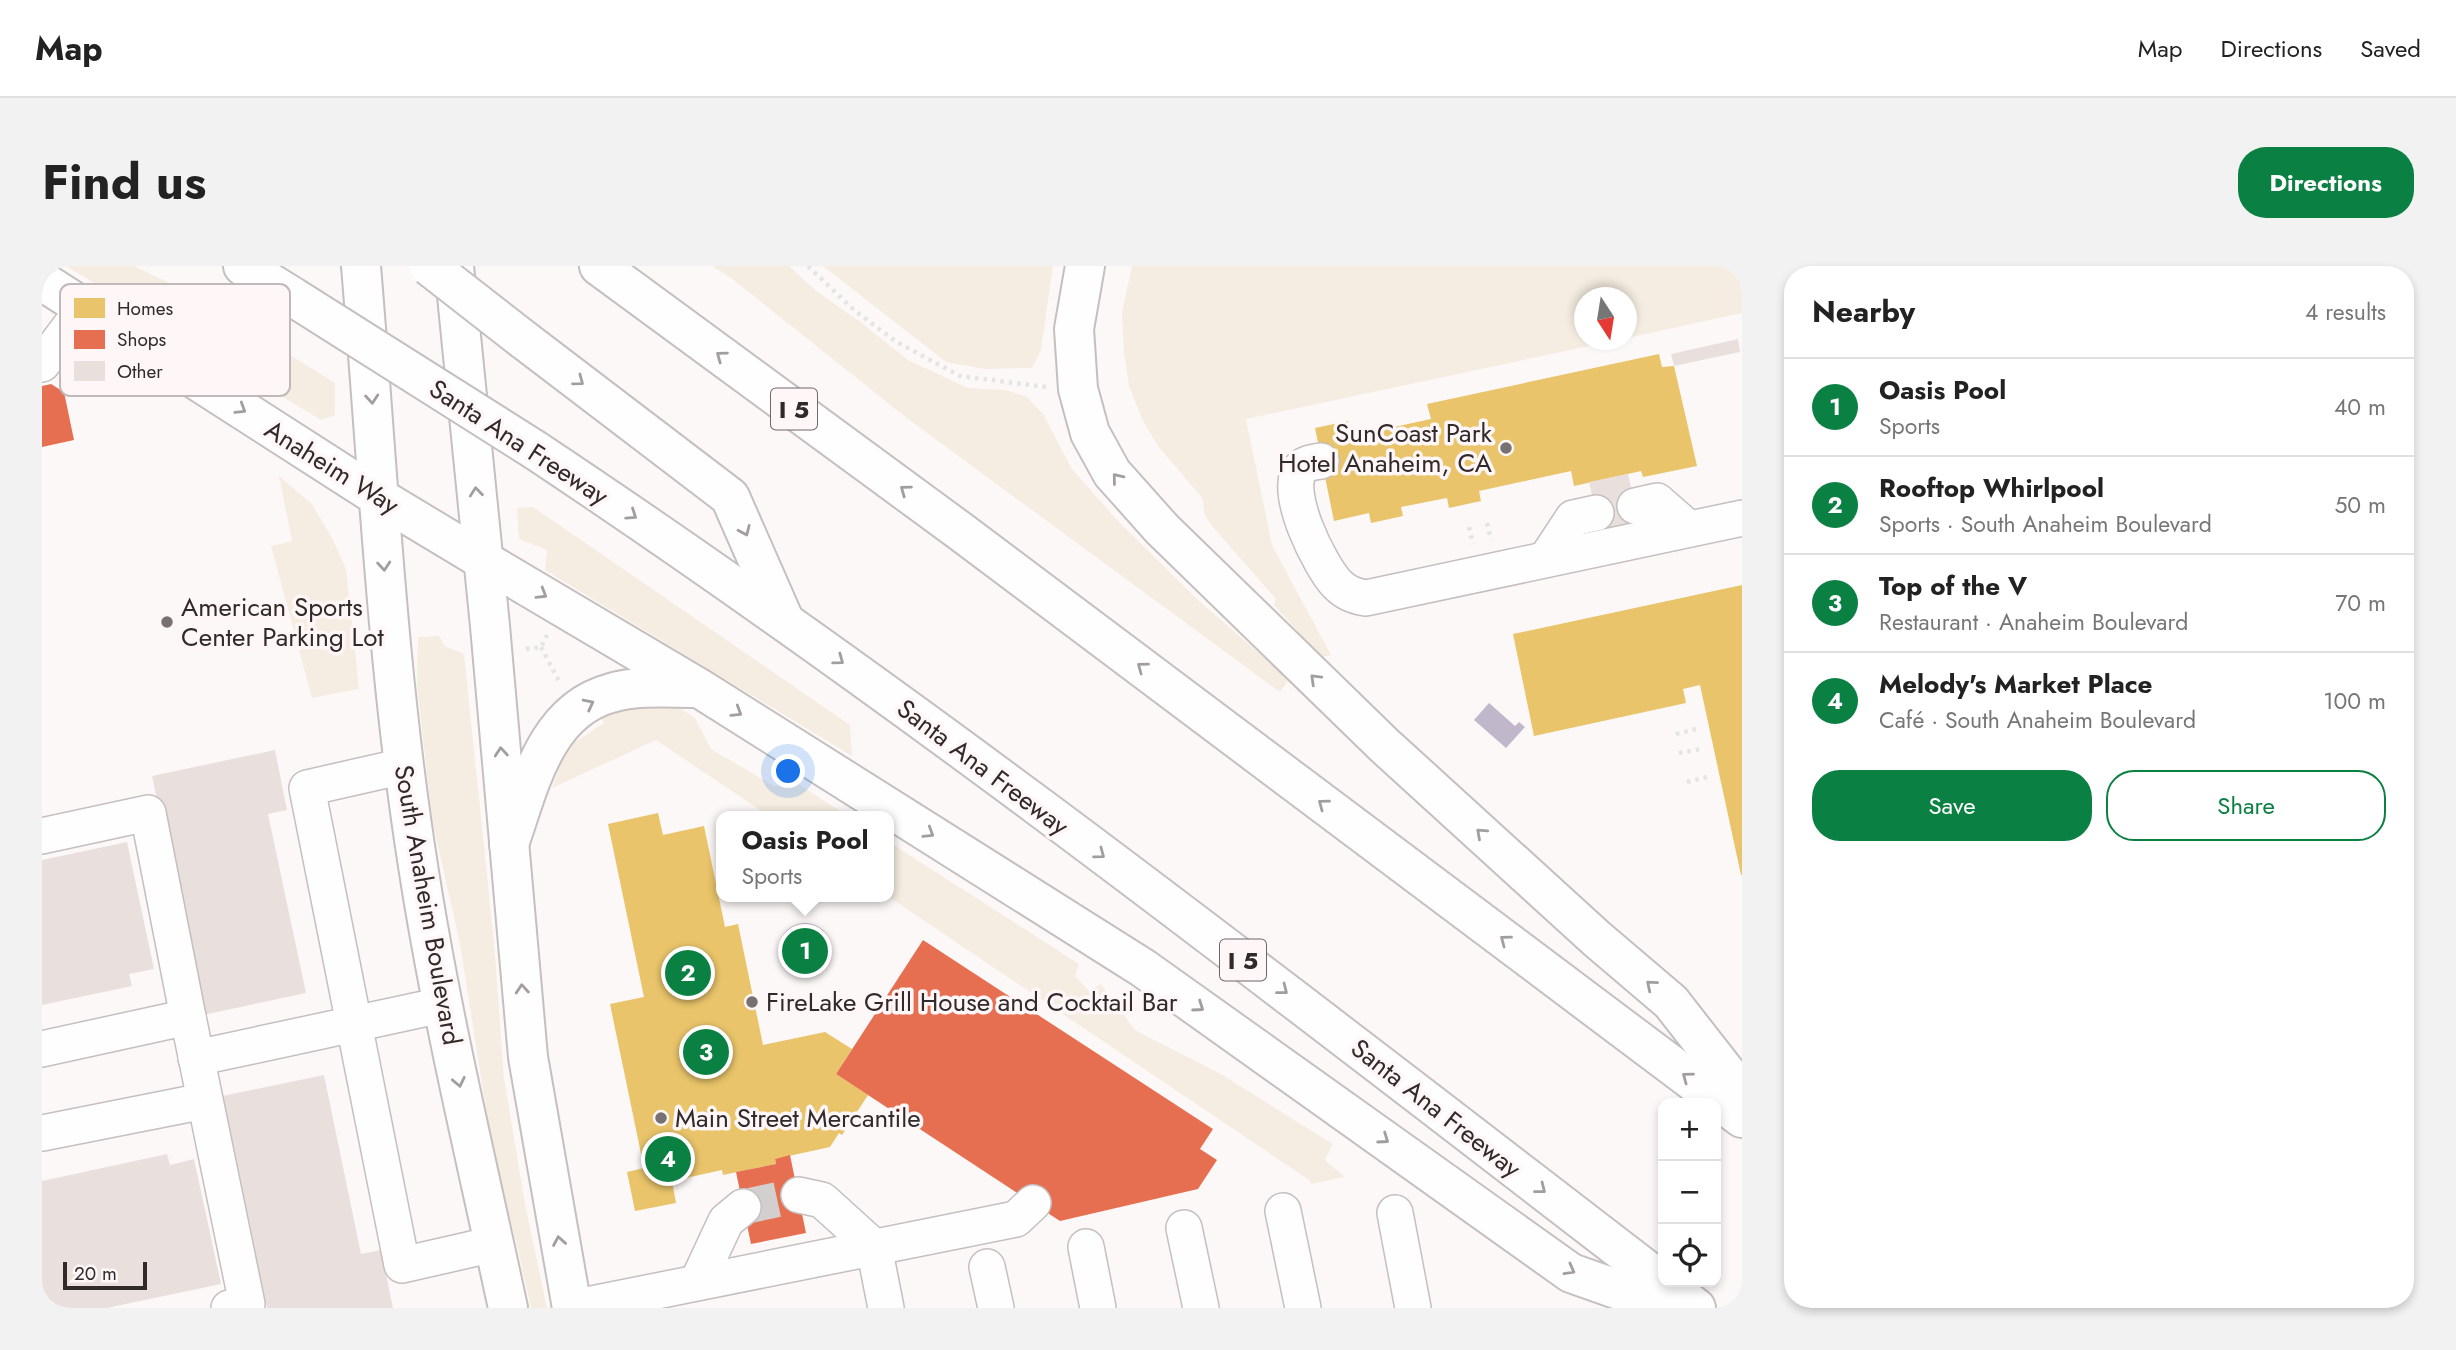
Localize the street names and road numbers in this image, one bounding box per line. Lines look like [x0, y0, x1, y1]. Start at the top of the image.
street label: Santa Ana Freeway [422, 370, 617, 515]
road number: I 5 [771, 388, 817, 429]
street label: Anaheim Way [257, 411, 407, 524]
street label: Santa Ana Freeway [889, 690, 1078, 845]
street label: South Anaheim Boulevard [385, 762, 471, 1048]
road number: I 5 [1220, 940, 1266, 980]
street label: Santa Ana Freeway [1343, 1029, 1530, 1187]

